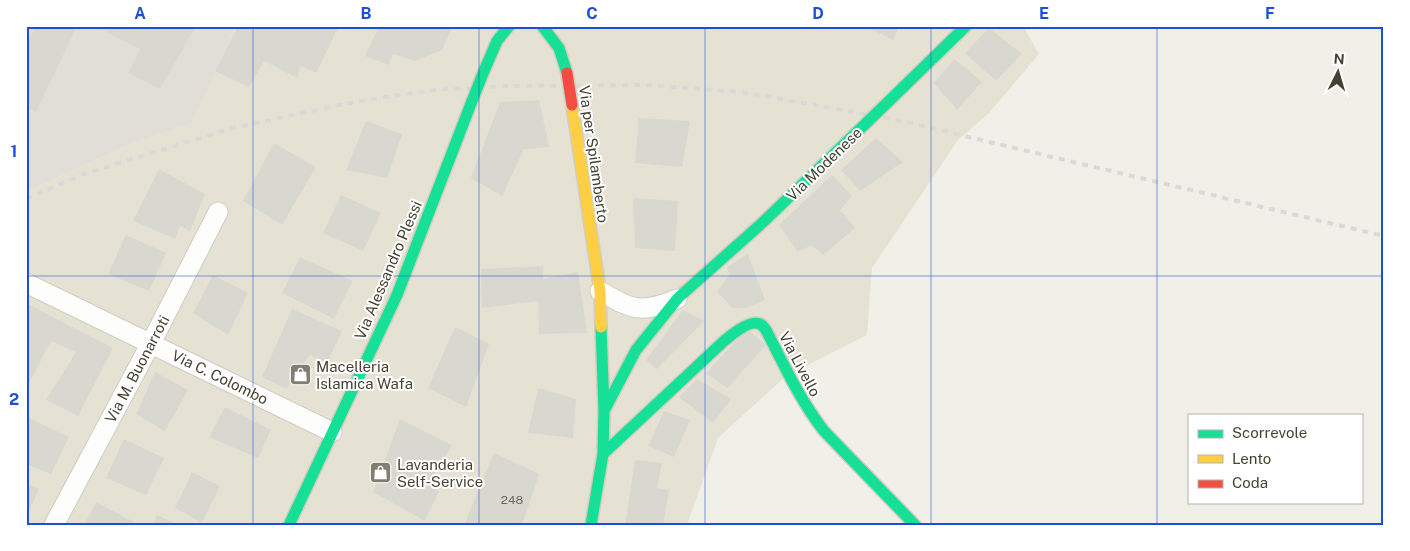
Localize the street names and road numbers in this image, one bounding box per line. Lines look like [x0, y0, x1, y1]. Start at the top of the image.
street label: Via per Spilamberto [576, 84, 612, 224]
street label: Via Modenese [783, 124, 865, 204]
street label: Via Alessandro Plessi [351, 198, 425, 342]
street label: Via M. Buonarroti [101, 312, 173, 426]
street label: Via Livello [776, 329, 824, 399]
street label: Via C. Colombo [169, 346, 271, 408]

